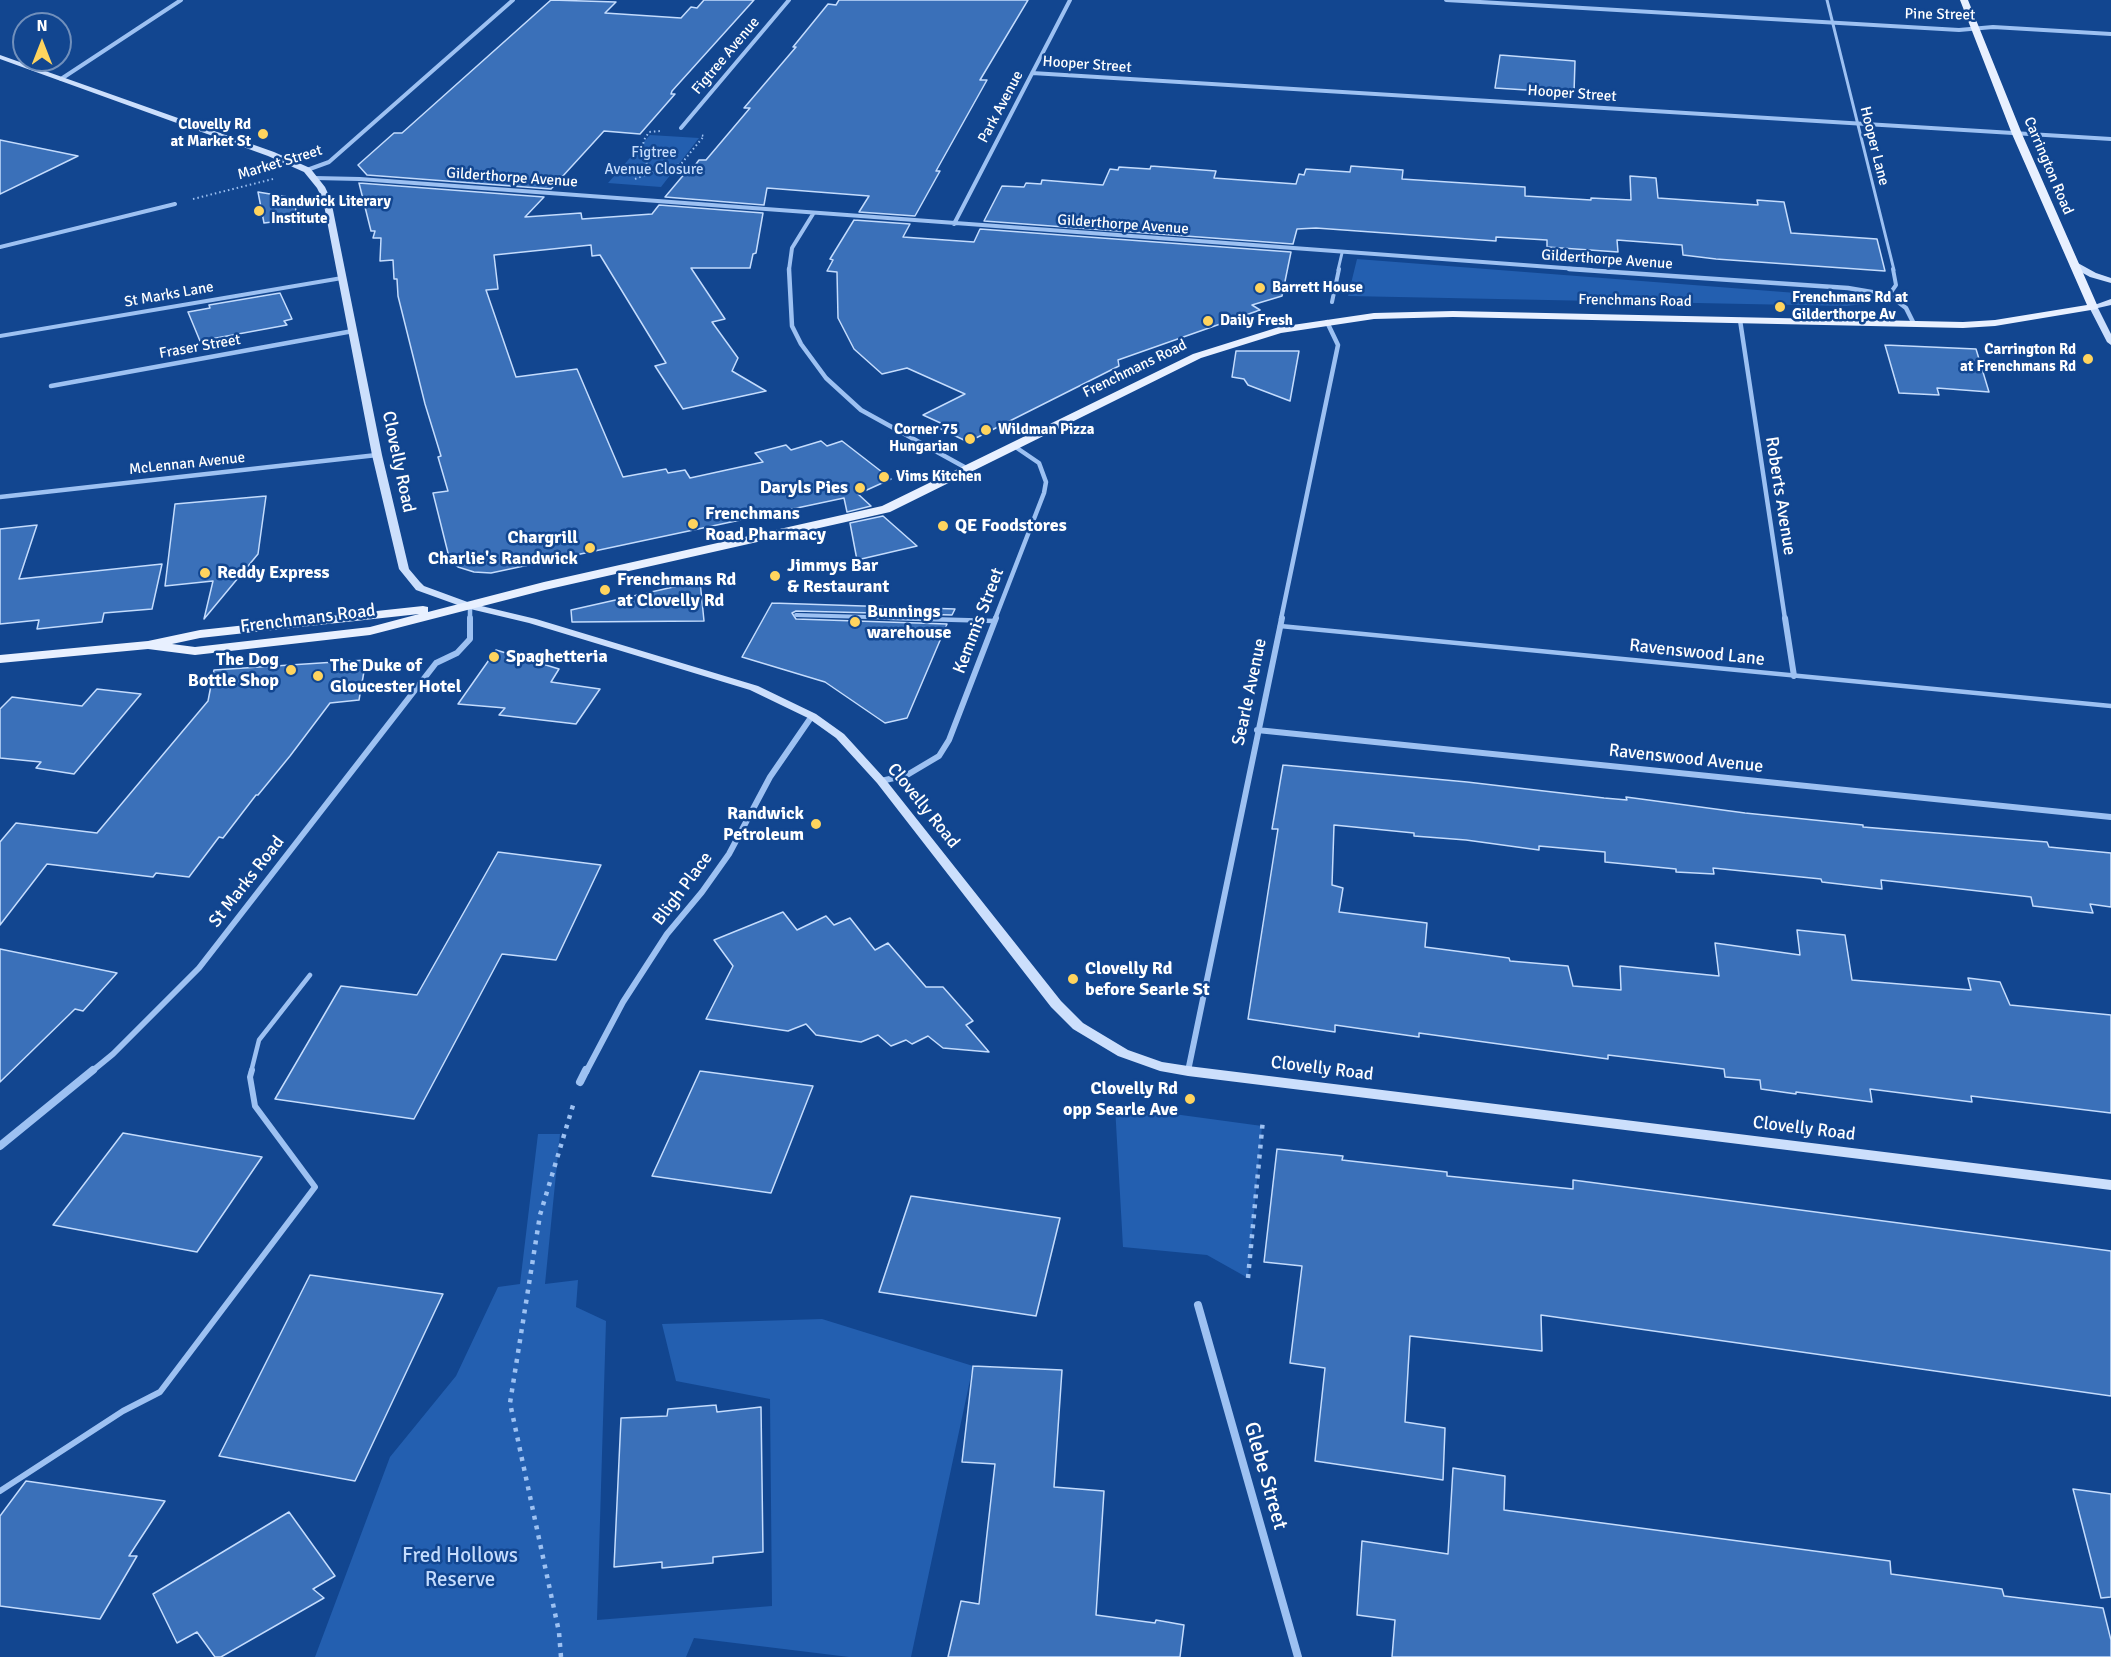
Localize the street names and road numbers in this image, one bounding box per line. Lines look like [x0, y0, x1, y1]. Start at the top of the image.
street label: Pine Street [1905, 5, 1975, 25]
street label: Figtree Avenue [688, 14, 764, 98]
street label: Hooper Street [1042, 53, 1132, 77]
street label: Park Avenue [974, 68, 1028, 146]
street label: Hooper Street [1527, 82, 1617, 106]
street label: Hooper Lane [1855, 105, 1893, 187]
street label: Carrington Road [2019, 114, 2077, 218]
street label: Market Street [235, 142, 325, 184]
street label: Gilderthorpe Avenue [446, 164, 578, 192]
street label: Gilderthorpe Avenue [1057, 211, 1189, 239]
street label: Gilderthorpe Avenue [1541, 246, 1673, 274]
street label: St Marks Lane [123, 278, 215, 312]
street label: Frenchmans Road [1578, 291, 1692, 311]
street label: Fraser Street [158, 331, 242, 363]
street label: Frenchmans Road [1080, 336, 1190, 402]
street label: Clovelly Road [377, 409, 419, 515]
street label: Roberts Avenue [1760, 435, 1800, 557]
street label: McLennan Avenue [128, 449, 246, 479]
street label: Kemmis Street [949, 565, 1009, 677]
street label: Frenchmans Road [239, 600, 377, 638]
street label: Ravenswood Lane [1628, 635, 1766, 671]
street label: Searle Avenue [1228, 636, 1272, 748]
street label: Ravenswood Avenue [1608, 740, 1764, 778]
street label: Clovelly Road [882, 759, 964, 853]
street label: St Marks Road [205, 832, 289, 932]
street label: Bligh Place [648, 848, 718, 930]
street label: Clovelly Road [1269, 1052, 1375, 1086]
street label: Clovelly Road [1751, 1112, 1857, 1146]
street label: Glebe Street [1238, 1419, 1292, 1533]

